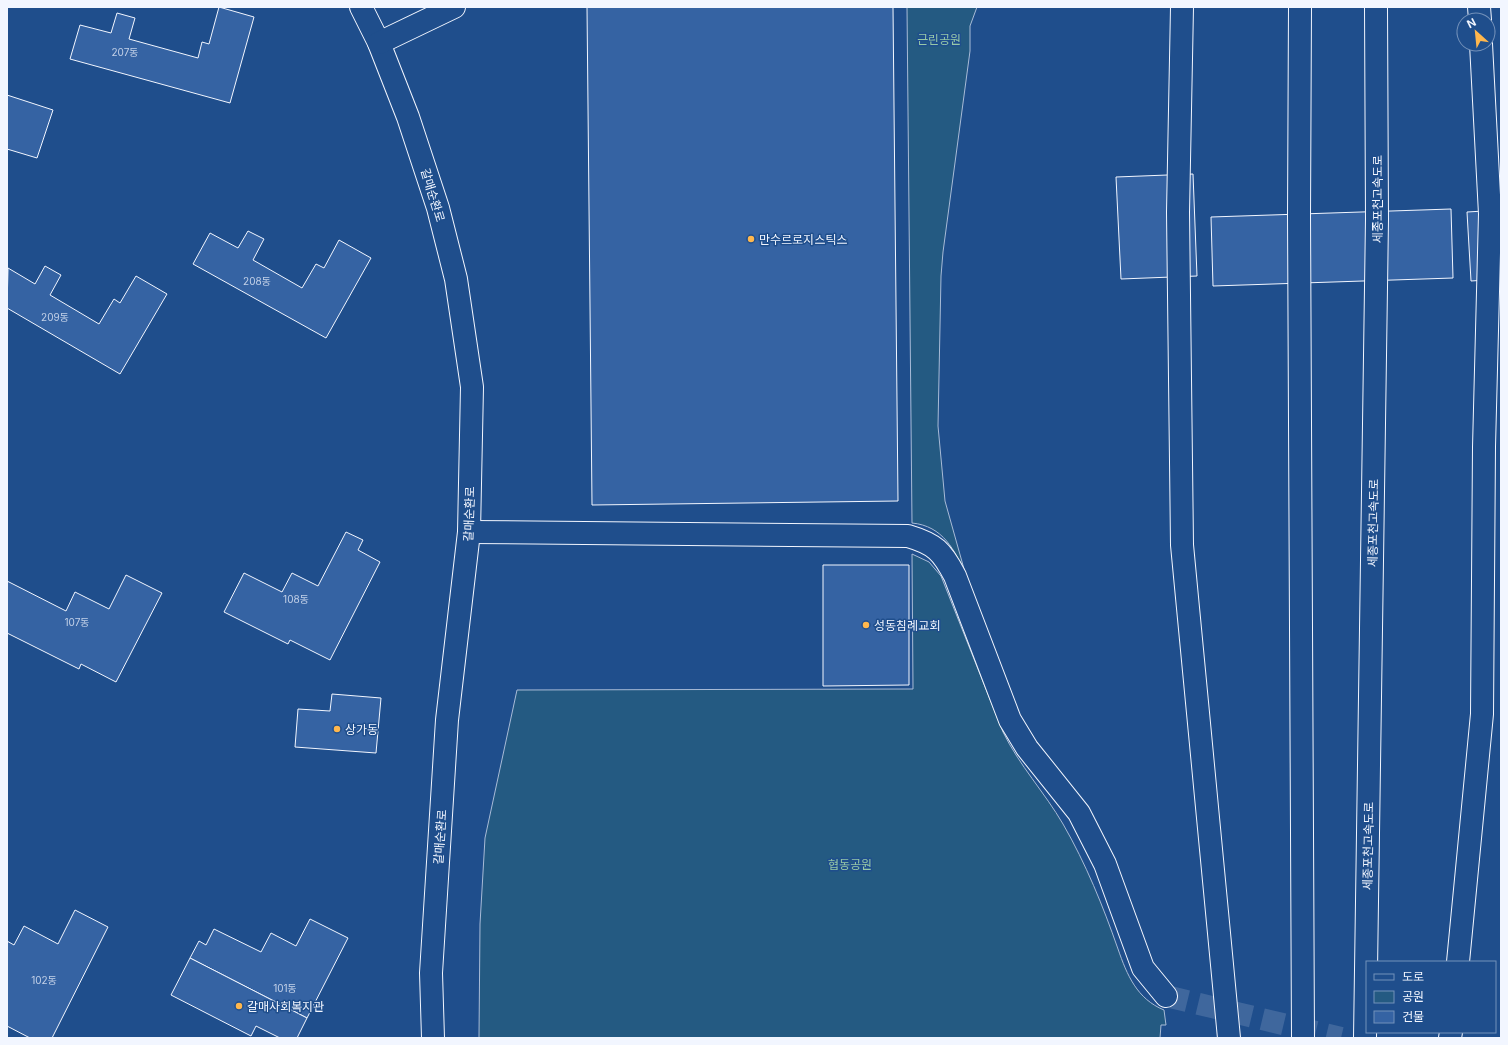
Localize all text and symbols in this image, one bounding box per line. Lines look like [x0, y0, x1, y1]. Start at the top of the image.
north arrow [1456, 12, 1496, 52]
text: N [1465, 15, 1478, 31]
park label: 근린공원 [917, 32, 961, 47]
house number: 207동 [111, 46, 139, 58]
street label: 세종포천고속도로 [1370, 155, 1385, 243]
street label: 갈매순환로 [418, 166, 448, 224]
place label: 만수르로지스틱스 [759, 232, 847, 247]
marker: 만수르로지스틱스 [746, 234, 756, 244]
house number: 208동 [243, 275, 271, 287]
house number: 209동 [41, 311, 69, 323]
street label: 세종포천고속도로 [1365, 479, 1381, 567]
street label: 갈매순환로 [461, 486, 477, 542]
house number: 108동 [283, 593, 309, 605]
house number: 107동 [64, 616, 90, 628]
place label: 성동침례교회 [874, 618, 940, 633]
marker: 성동침례교회 [861, 620, 871, 630]
place label: 상가동 [345, 722, 378, 737]
marker: 상가동 [332, 724, 342, 734]
street label: 세종포천고속도로 [1360, 802, 1376, 890]
street label: 갈매순환로 [431, 809, 449, 865]
park label: 협동공원 [828, 857, 872, 872]
legend [1366, 961, 1496, 1033]
text: 도로 [1402, 969, 1424, 984]
house number: 102동 [31, 974, 57, 986]
house number: 101동 [273, 982, 297, 994]
text: 공원 [1402, 989, 1424, 1004]
place label: 갈매사회복지관 [247, 999, 324, 1014]
marker: 갈매사회복지관 [234, 1001, 244, 1011]
text: 건물 [1402, 1009, 1424, 1024]

